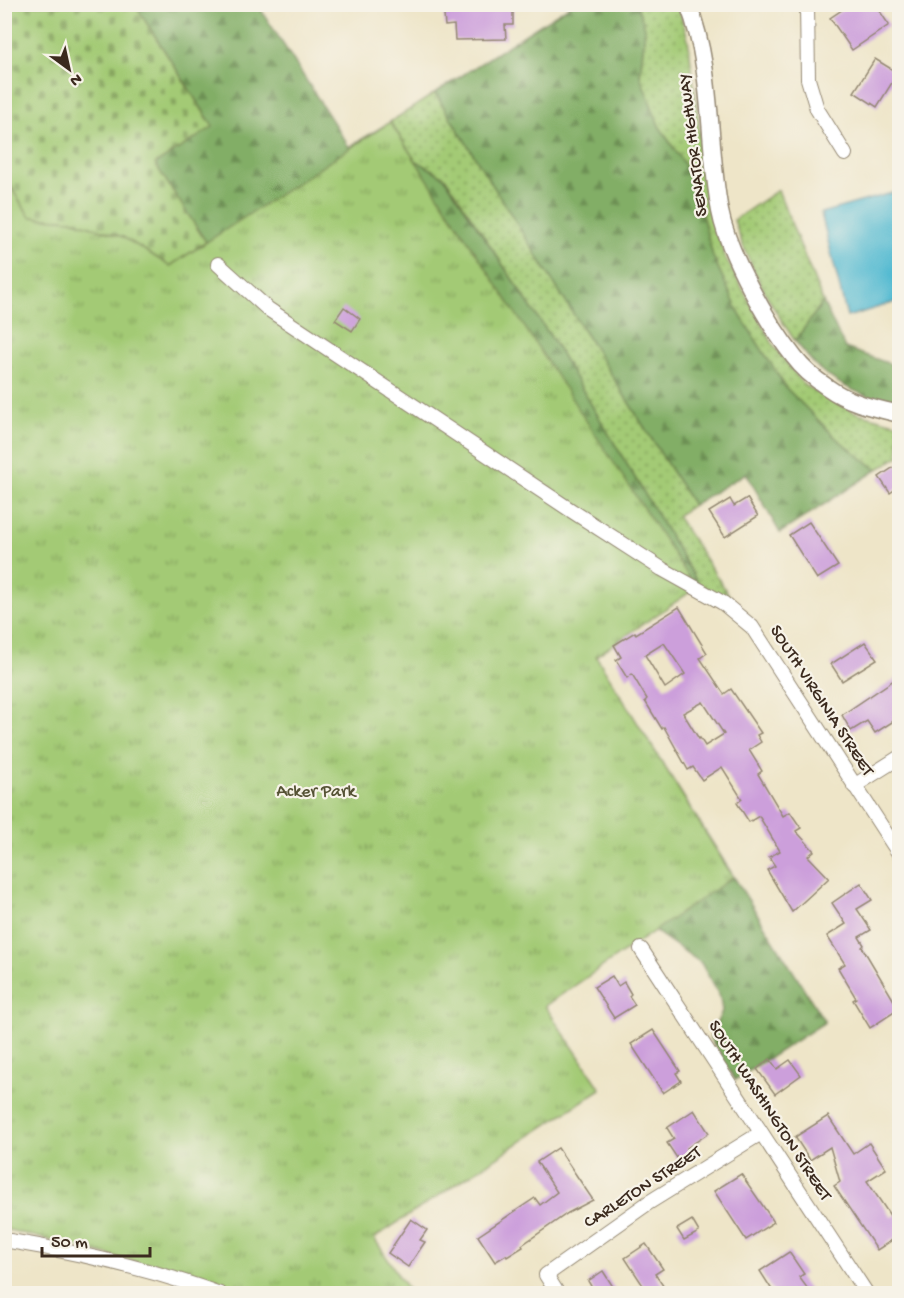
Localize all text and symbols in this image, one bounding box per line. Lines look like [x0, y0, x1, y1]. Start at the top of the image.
north arrow [39, 39, 99, 99]
text: N [65, 68, 85, 90]
street label: SENATOR HIGHWAY [675, 72, 713, 218]
street label: SOUTH VIRGINIA STREET [764, 622, 878, 781]
park label: Acker Park [276, 782, 357, 803]
street label: SOUTH WASHINGTON STREET [703, 1017, 836, 1206]
street label: CARLETON STREET [580, 1142, 706, 1234]
scale bar [42, 1220, 150, 1258]
text: 50 m [51, 1233, 88, 1254]

